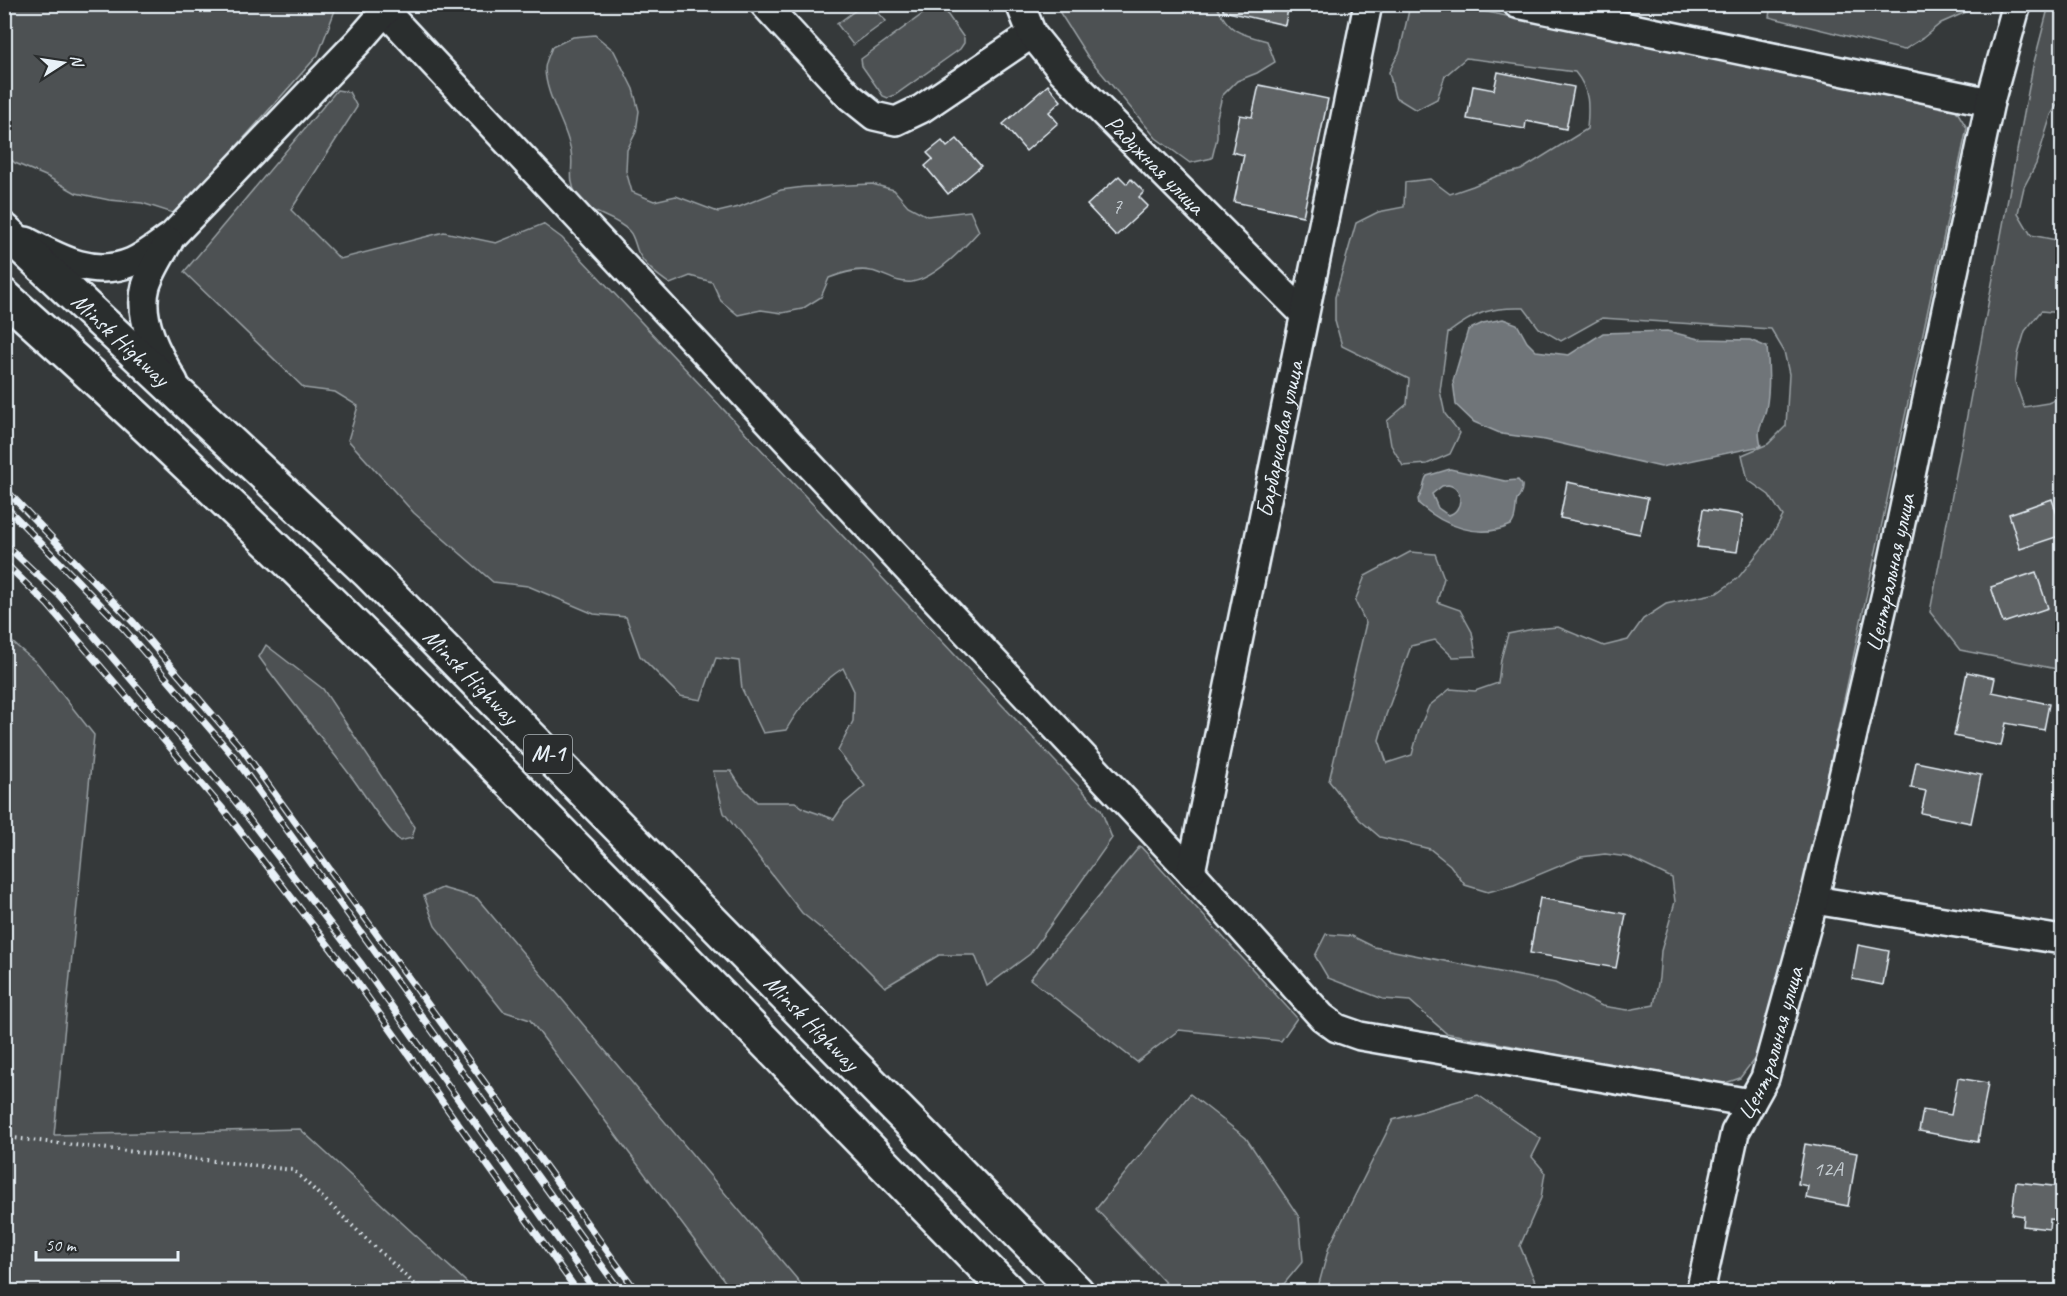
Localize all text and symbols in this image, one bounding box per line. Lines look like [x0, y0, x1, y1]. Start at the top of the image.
north arrow [33, 33, 93, 93]
text: N [66, 53, 88, 70]
street label: Радужная улица [1099, 108, 1212, 222]
house number: 7 [1112, 193, 1123, 219]
street label: Minsk Highway [65, 286, 177, 394]
street label: Барбарисовая улица [1249, 356, 1310, 520]
street label: Центральная улица [1858, 490, 1922, 655]
street label: Minsk Highway [417, 622, 526, 732]
road number: М-1 [524, 735, 572, 773]
street label: Центральная улица [1730, 962, 1810, 1125]
street label: Minsk Highway [758, 968, 867, 1079]
house number: 12А [1813, 1156, 1844, 1182]
scale bar [36, 1224, 178, 1262]
text: 50 m [45, 1234, 78, 1256]

